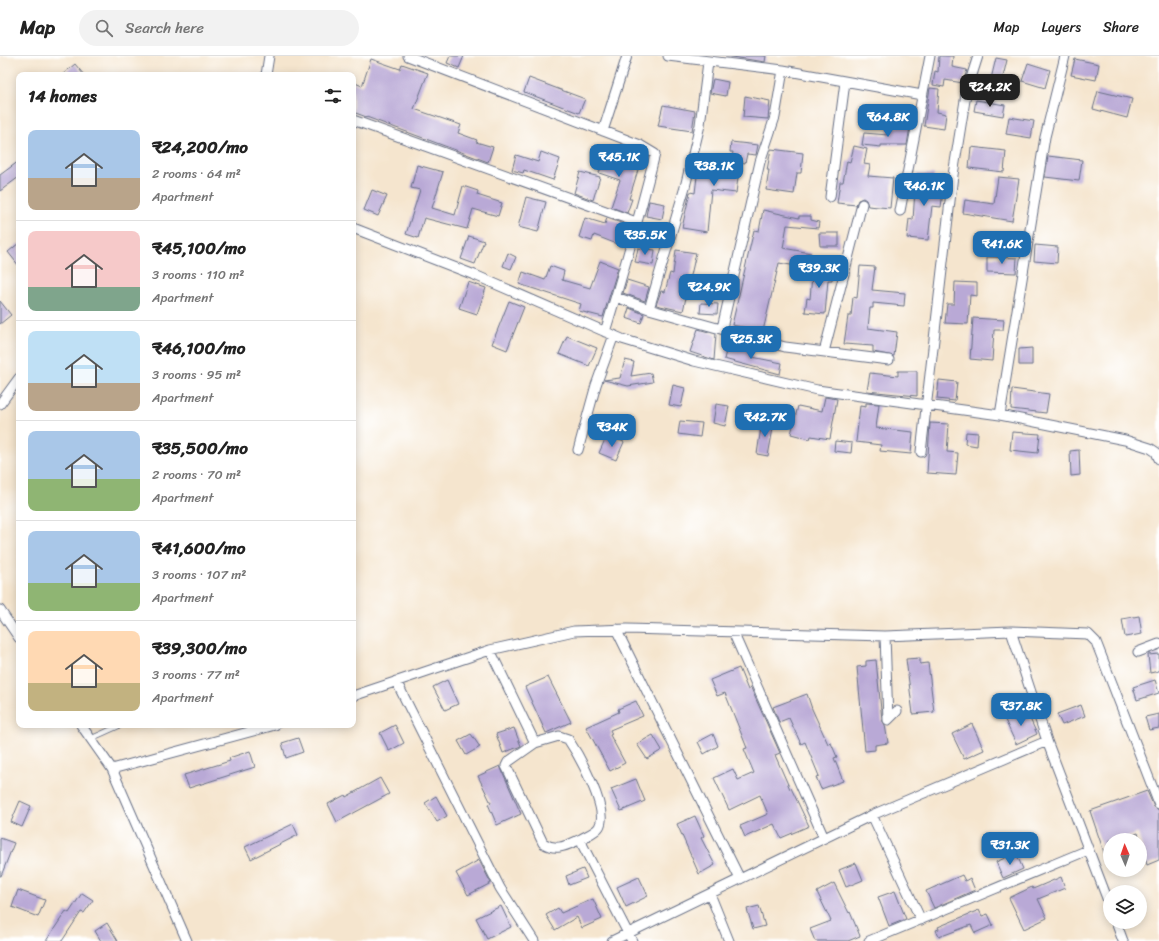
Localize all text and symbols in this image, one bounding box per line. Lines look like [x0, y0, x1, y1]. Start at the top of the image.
search box [79, 10, 359, 46]
text: Map [20, 11, 55, 44]
text: Search here [125, 15, 204, 41]
text: Map [994, 15, 1019, 40]
text: Layers [1041, 15, 1081, 40]
text: Share [1103, 15, 1139, 40]
icon: search [93, 17, 115, 39]
pin: ₹24.2K [957, 74, 1023, 108]
text: ₹24.2K [969, 75, 1011, 98]
text: 14 homes [28, 81, 97, 111]
icon: filters [322, 85, 344, 107]
pin: ₹64.8K [855, 104, 921, 138]
text: ₹64.8K [867, 105, 909, 128]
text: ₹24,200/mo [152, 132, 248, 162]
pin: ₹45.1K [586, 144, 652, 178]
text: ₹45.1K [599, 145, 639, 168]
icon: home [60, 146, 108, 194]
pin: ₹38.1K [681, 153, 747, 187]
text: ₹38.1K [694, 154, 734, 177]
text: 2 rooms · 64 m² [152, 162, 241, 185]
pin: ₹46.1K [891, 173, 957, 207]
text: ₹46.1K [904, 174, 944, 197]
text: Apartment [152, 185, 213, 208]
pin: ₹35.5K [612, 222, 678, 256]
text: ₹35.5K [624, 223, 666, 246]
pin: ₹41.6K [969, 231, 1035, 265]
text: ₹41.6K [982, 232, 1022, 255]
text: ₹45,100/mo [152, 233, 246, 263]
icon: home [60, 247, 108, 295]
pin: ₹39.3K [786, 255, 852, 289]
text: ₹39.3K [798, 256, 840, 279]
text: 3 rooms · 110 m² [152, 263, 244, 286]
pin: ₹24.9K [676, 274, 742, 308]
text: ₹24.9K [688, 275, 730, 298]
text: Apartment [152, 286, 213, 309]
pin: ₹25.3K [718, 326, 784, 360]
text: ₹25.3K [730, 327, 772, 350]
text: ₹46,100/mo [152, 333, 245, 363]
icon: home [60, 347, 108, 395]
text: 3 rooms · 95 m² [152, 363, 241, 386]
text: Apartment [152, 386, 213, 409]
pin: ₹42.7K [732, 404, 798, 438]
text: ₹42.7K [744, 405, 786, 428]
pin: ₹34K [588, 414, 636, 448]
text: ₹34K [597, 415, 627, 438]
text: ₹35,500/mo [152, 433, 248, 463]
icon: home [60, 447, 108, 495]
text: 2 rooms · 70 m² [152, 463, 241, 486]
text: Apartment [152, 486, 213, 509]
text: ₹41,600/mo [152, 533, 245, 563]
icon: home [60, 547, 108, 595]
text: 3 rooms · 107 m² [152, 563, 246, 586]
text: Apartment [152, 586, 213, 609]
text: ₹39,300/mo [152, 633, 247, 663]
icon: home [60, 647, 108, 695]
text: 3 rooms · 77 m² [152, 663, 240, 686]
text: Apartment [152, 686, 213, 709]
pin: ₹37.8K [988, 693, 1054, 727]
text: ₹37.8K [1000, 694, 1042, 717]
pin: ₹31.3K [977, 832, 1043, 866]
text: ₹31.3K [991, 833, 1029, 856]
north arrow [1103, 833, 1147, 877]
map controls [1103, 833, 1147, 929]
button: layers [1103, 885, 1147, 929]

